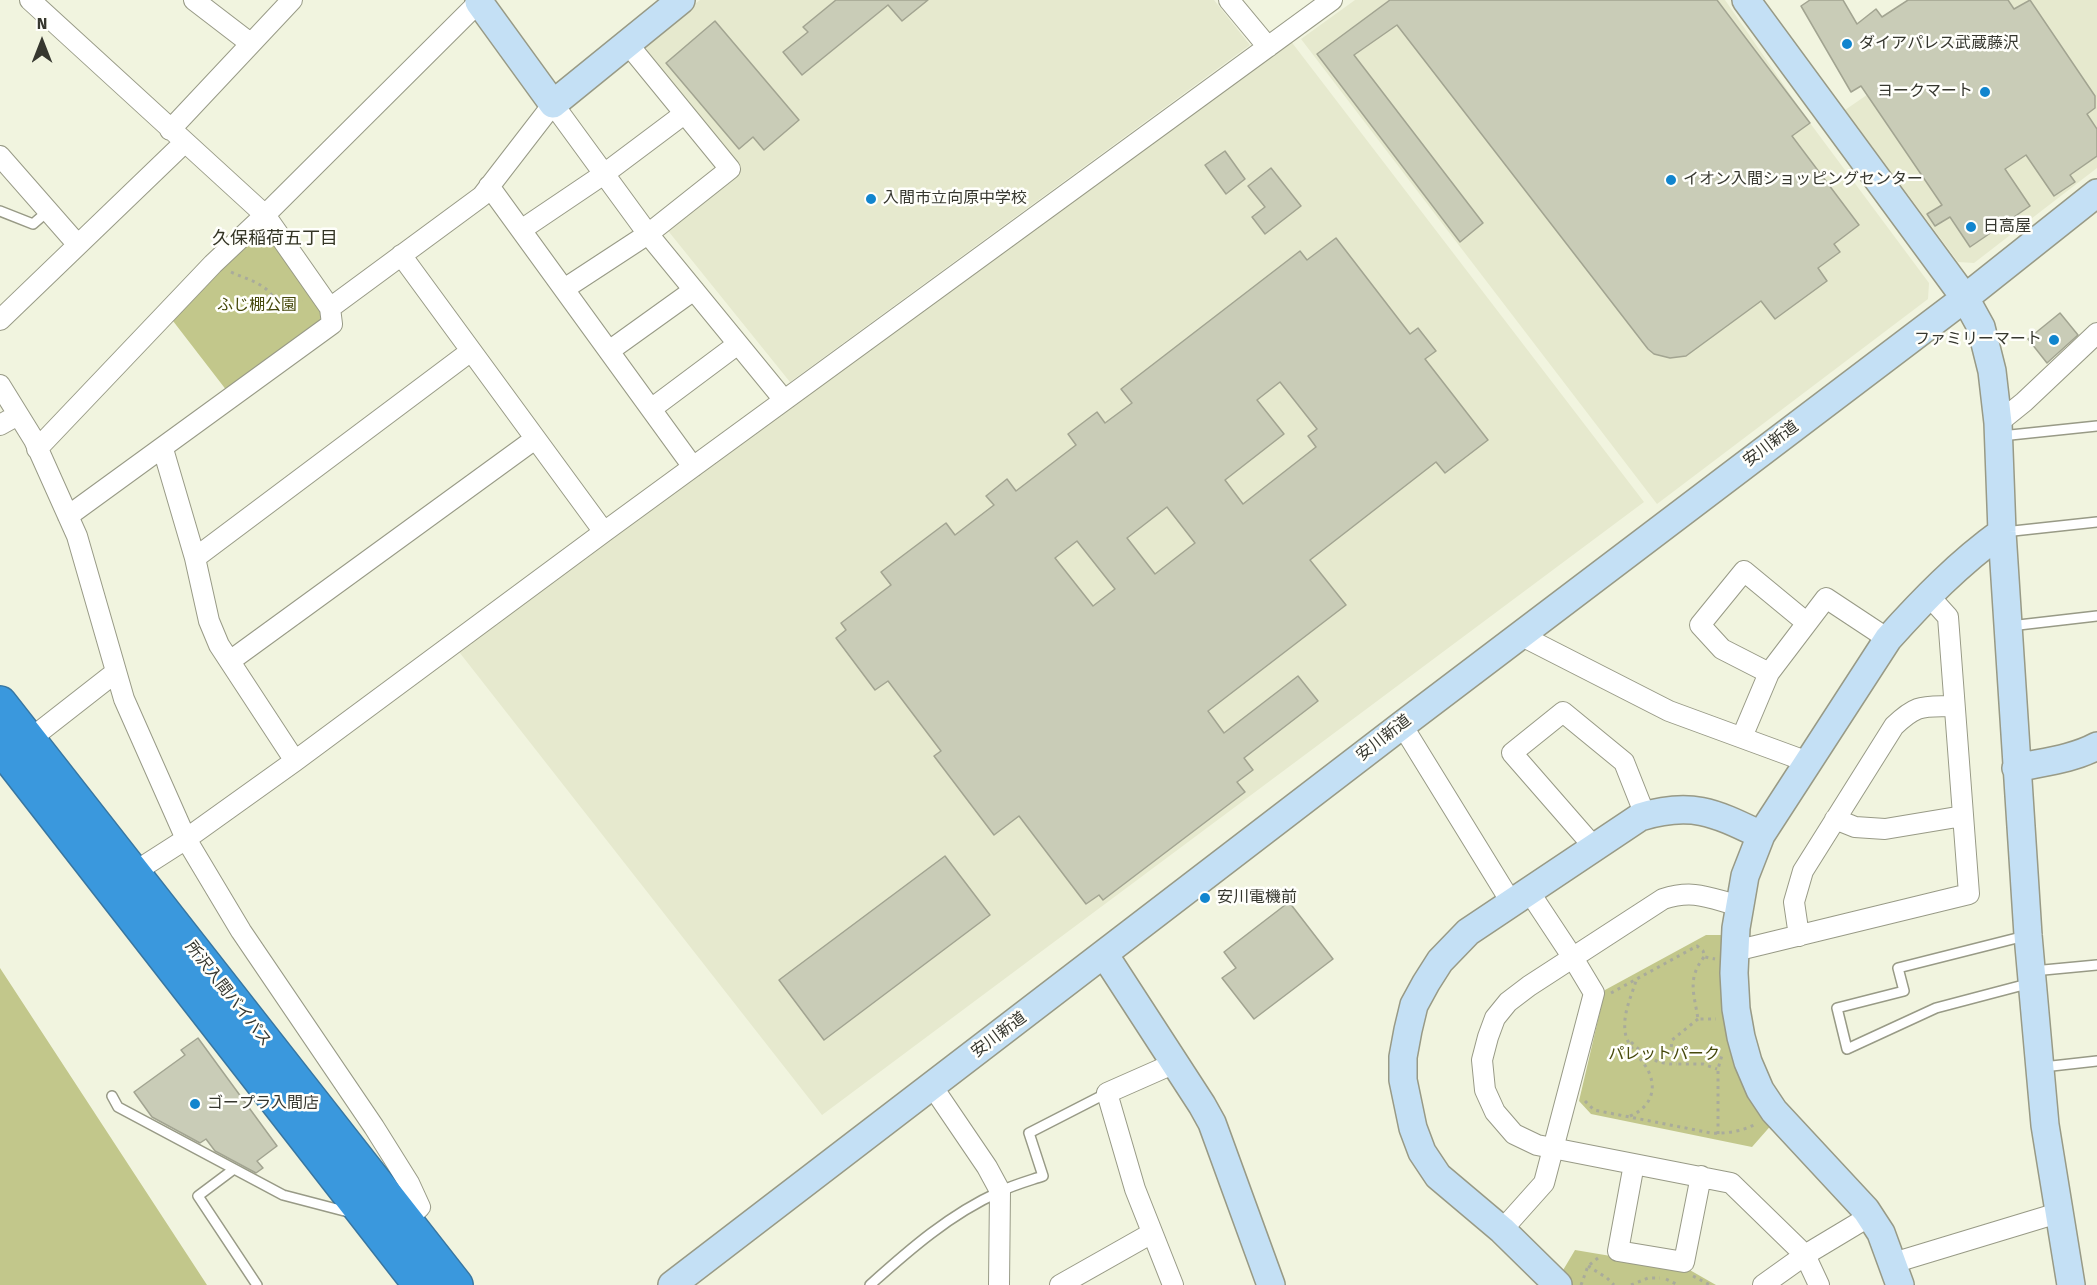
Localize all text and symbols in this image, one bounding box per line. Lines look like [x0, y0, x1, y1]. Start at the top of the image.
north arrow [12, 12, 72, 72]
text: N [37, 14, 47, 33]
place label: ダイアパレス武蔵藤沢 [1859, 34, 2019, 54]
marker: ダイアパレス武蔵藤沢 [1840, 37, 1854, 51]
place label: ヨークマート [1877, 82, 1973, 102]
marker: ヨークマート [1978, 85, 1992, 99]
place label: イオン入間ショッピングセンター [1683, 170, 1923, 190]
marker: イオン入間ショッピングセンター [1664, 173, 1678, 187]
place label: 入間市立向原中学校 [883, 189, 1027, 209]
marker: 入間市立向原中学校 [864, 192, 878, 206]
place label: 日高屋 [1983, 217, 2031, 237]
marker: 日高屋 [1964, 220, 1978, 234]
district label: 久保稲荷五丁目 [212, 228, 338, 250]
park label: ふじ棚公園 [217, 296, 297, 316]
place label: ファミリーマート [1914, 330, 2042, 350]
marker: ファミリーマート [2047, 333, 2061, 347]
street label: 安川新道 [1740, 417, 1802, 471]
street label: 安川新道 [1353, 711, 1415, 765]
place label: 安川電機前 [1217, 888, 1297, 908]
marker: 安川電機前 [1198, 891, 1212, 905]
street label: 所沢入間バイパス [181, 938, 275, 1050]
street label: 安川新道 [968, 1008, 1030, 1062]
park label: パレットパーク [1608, 1045, 1720, 1065]
place label: ゴープラ入間店 [207, 1094, 319, 1114]
marker: ゴープラ入間店 [188, 1097, 202, 1111]

